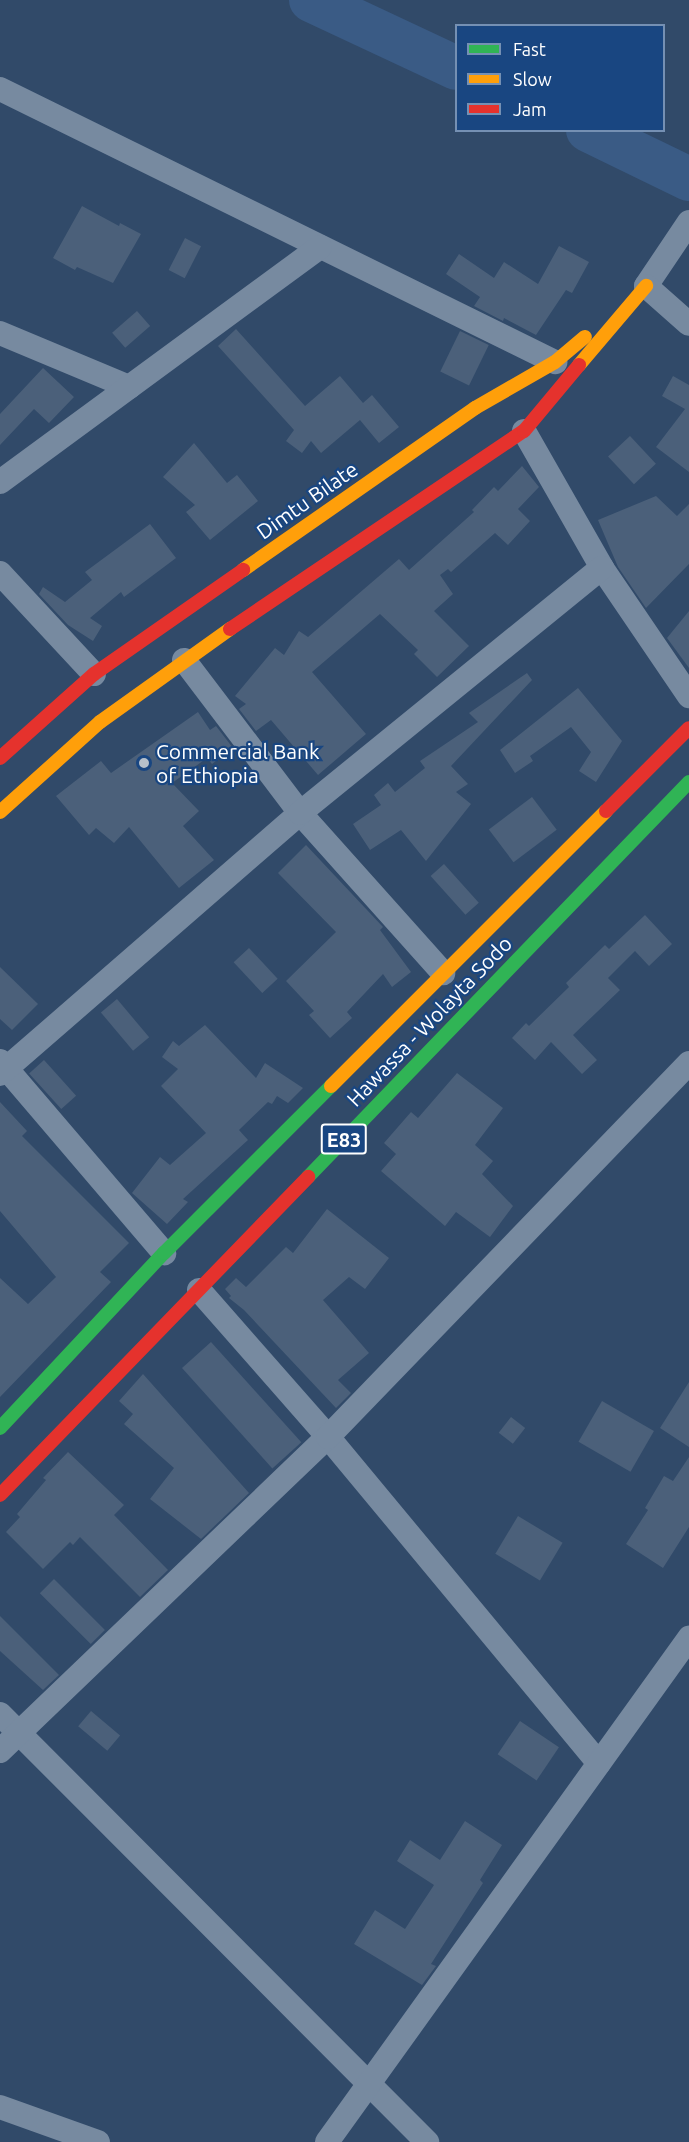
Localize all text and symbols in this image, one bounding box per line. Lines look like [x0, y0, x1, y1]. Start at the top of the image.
legend [455, 24, 665, 132]
text: Fast [513, 39, 546, 59]
text: Slow [513, 69, 552, 89]
text: Jam [513, 99, 547, 119]
street label: Dimtu Bilate [252, 456, 362, 544]
place label: Commercial Bank of Ethiopia [156, 738, 320, 788]
marker: Commercial Bank of Ethiopia [137, 756, 151, 770]
street label: Hawassa - Wolayta Sodo [341, 931, 517, 1111]
road number: E83 [320, 1122, 368, 1156]

